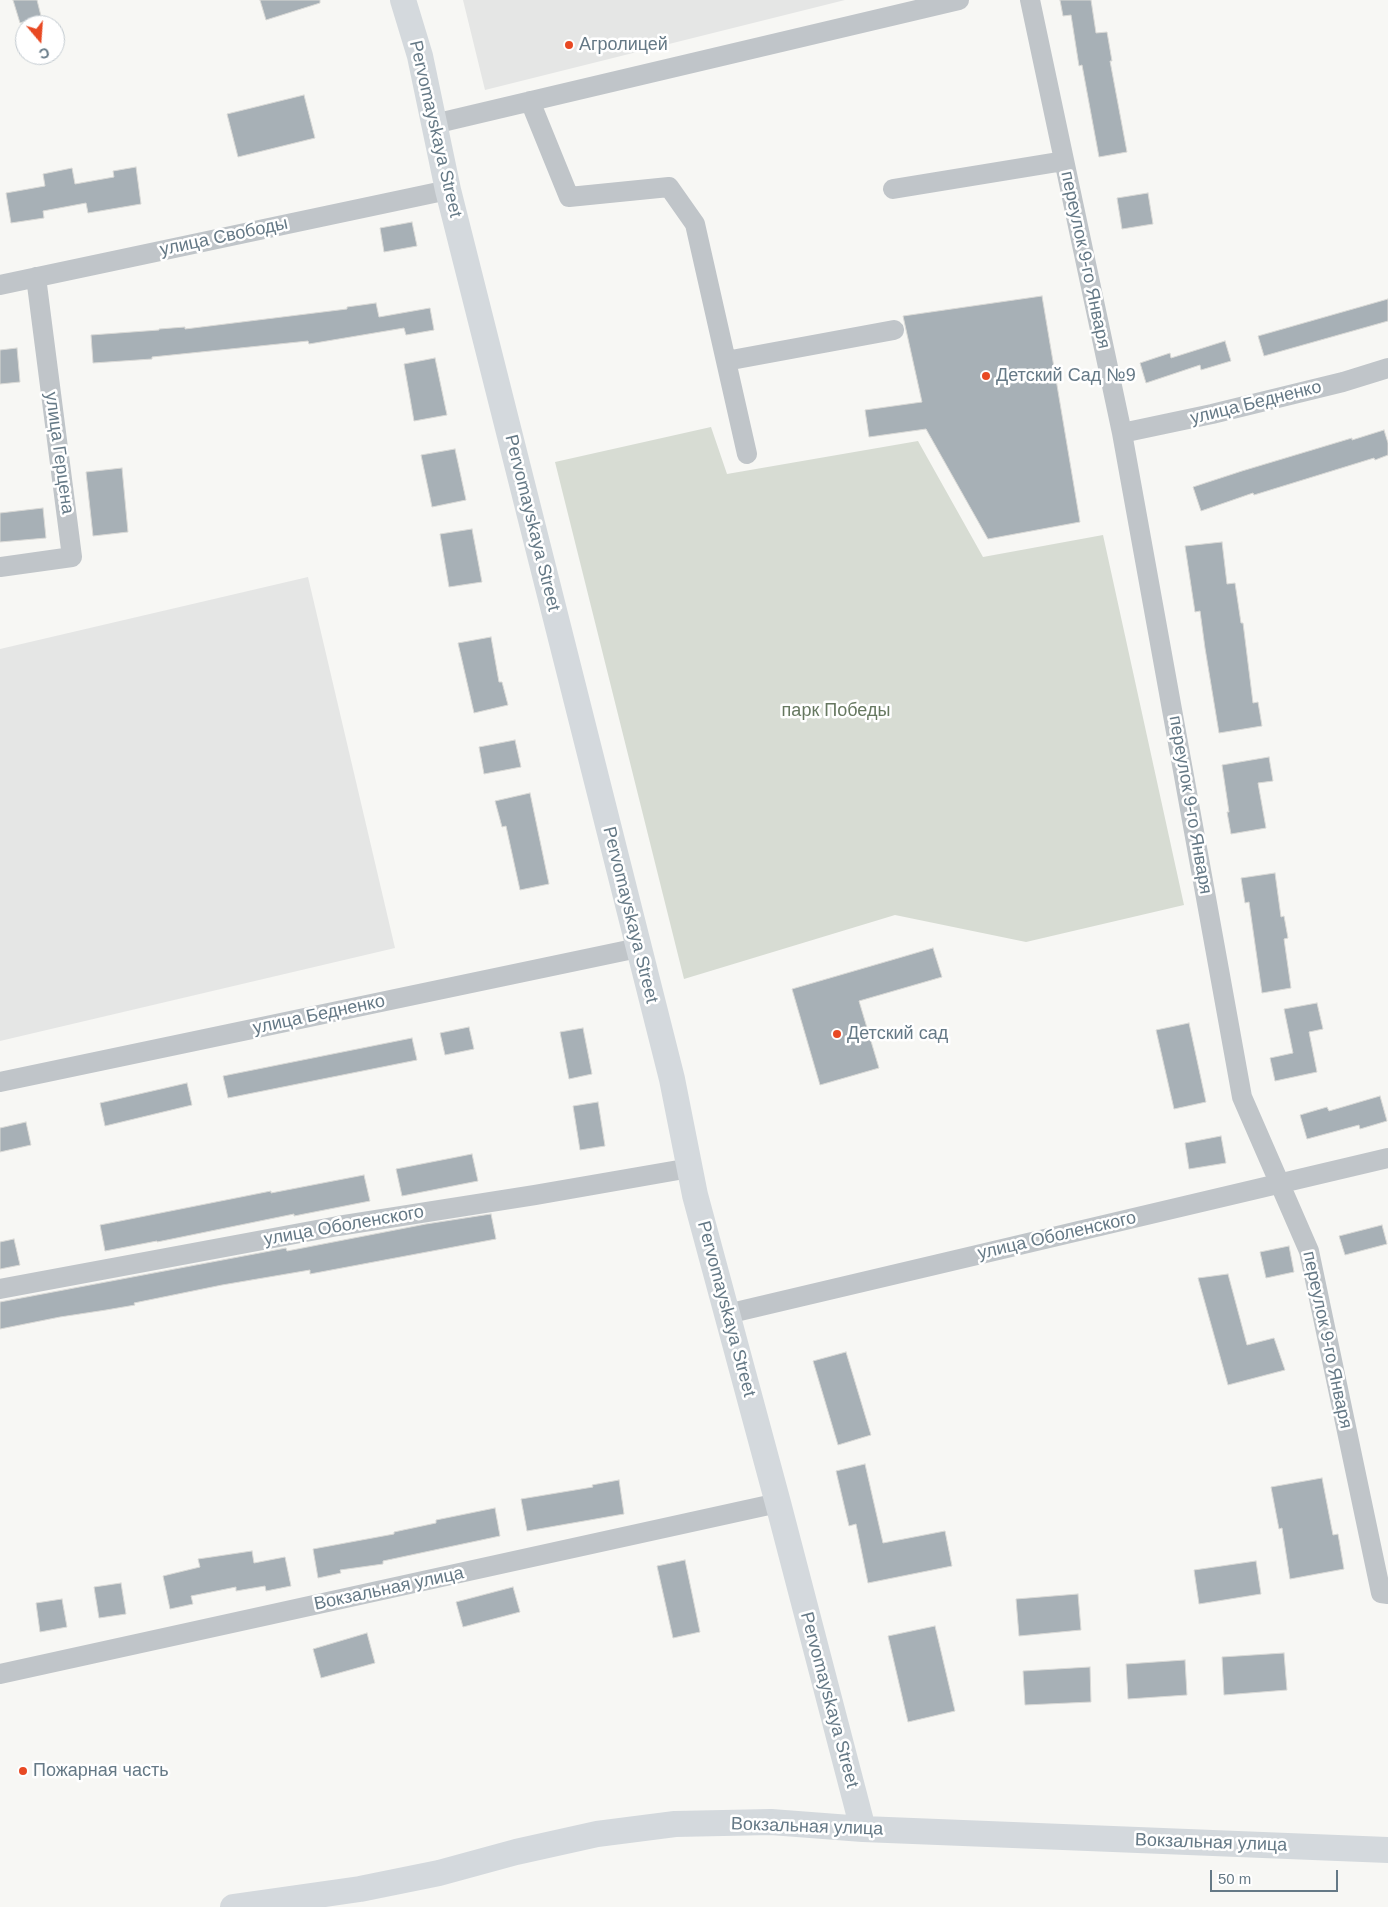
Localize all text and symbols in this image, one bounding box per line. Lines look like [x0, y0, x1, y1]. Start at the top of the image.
north arrow [15, 15, 65, 65]
place label: Агролицей [579, 34, 668, 56]
street label: Pervomayskaya Street [404, 38, 466, 220]
marker: Агролицей [563, 39, 575, 51]
text: С [37, 44, 52, 62]
street label: переулок 9-го Января [1056, 169, 1114, 351]
street label: улица Свободы [158, 213, 290, 261]
place label: Детский Сад №9 [996, 365, 1136, 387]
marker: Детский Сад №9 [980, 370, 992, 382]
street label: улица Бедненко [1188, 376, 1324, 430]
street label: улица Герцена [40, 391, 78, 515]
street label: Pervomayskaya Street [500, 433, 564, 613]
park label: парк Победы [782, 700, 890, 722]
street label: переулок 9-го Января [1164, 714, 1216, 896]
street label: Pervomayskaya Street [598, 825, 662, 1005]
street label: улица Бедненко [251, 990, 387, 1040]
place label: Детский сад [847, 1023, 948, 1045]
marker: Детский сад [831, 1028, 843, 1040]
street label: улица Оболенского [262, 1201, 426, 1251]
street label: улица Оболенского [976, 1207, 1138, 1265]
street label: Pervomayskaya Street [692, 1219, 760, 1399]
street label: переулок 9-го Января [1298, 1249, 1356, 1431]
street label: Вокзальная улица [312, 1563, 466, 1615]
street label: Pervomayskaya Street [795, 1610, 863, 1790]
place label: Пожарная часть [33, 1760, 169, 1782]
marker: Пожарная часть [17, 1765, 29, 1777]
street label: Вокзальная улица [730, 1814, 884, 1840]
street label: Вокзальная улица [1134, 1830, 1288, 1856]
scale bar [1213, 1860, 1340, 1892]
text: 50 m [1218, 1870, 1251, 1887]

